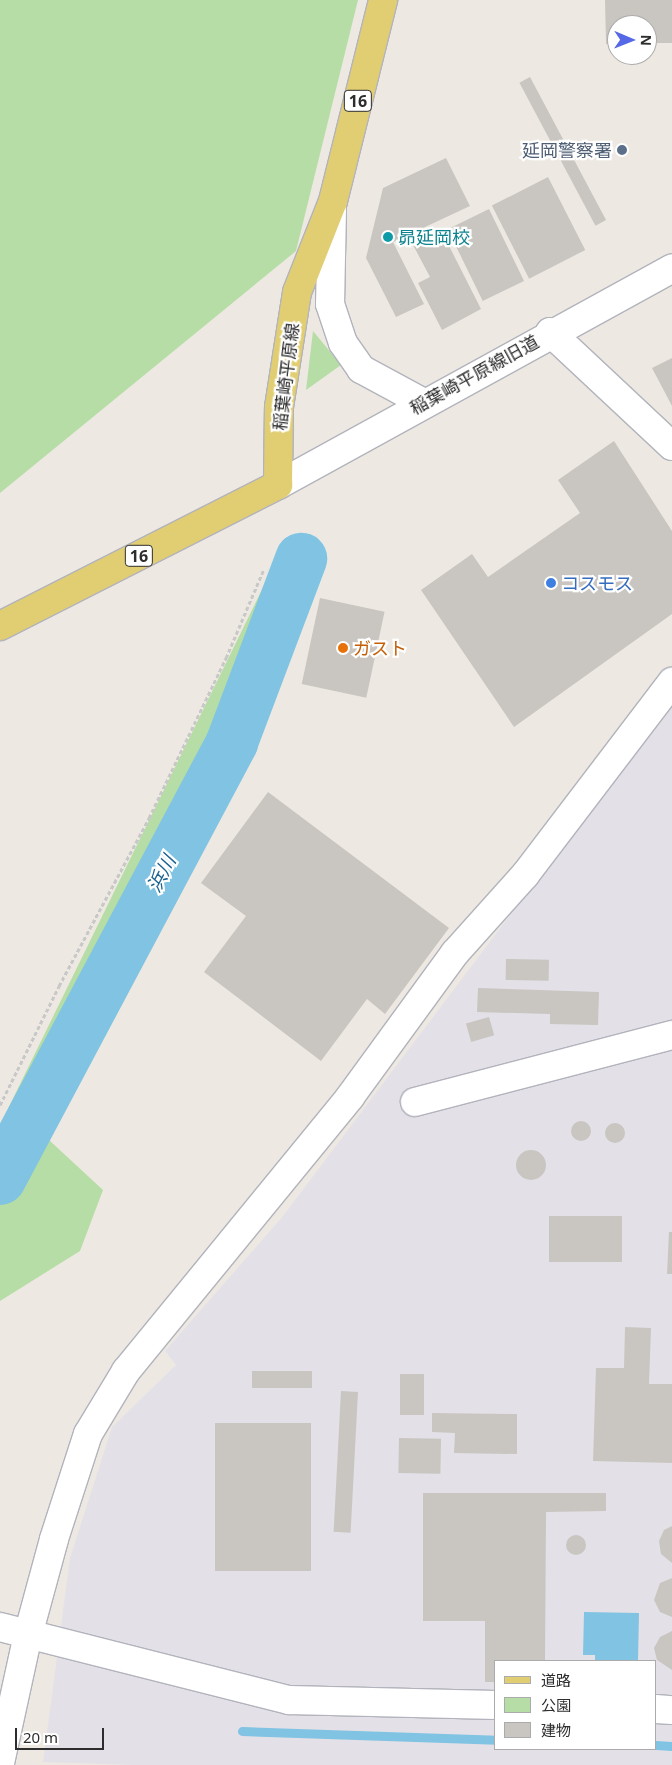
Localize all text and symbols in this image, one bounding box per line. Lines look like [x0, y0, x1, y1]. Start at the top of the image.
north arrow [607, 15, 657, 65]
text: N [637, 34, 656, 46]
road number: 16 [343, 88, 373, 114]
place label: 延岡警察署 [522, 139, 612, 161]
marker: 延岡警察署 [616, 144, 628, 156]
place label: 昴延岡校 [398, 226, 470, 248]
marker: 昴延岡校 [382, 231, 394, 243]
street label: 稲葉崎平原線 [269, 322, 303, 432]
street label: 稲葉崎平原線旧道 [406, 331, 542, 419]
road number: 16 [124, 542, 154, 570]
place label: コスモス [561, 572, 633, 594]
marker: コスモス [545, 577, 557, 589]
place label: ガスト [353, 637, 407, 659]
marker: ガスト [337, 642, 349, 654]
water label: 浜川 [143, 852, 181, 896]
legend [494, 1660, 657, 1750]
text: 道路 [541, 1670, 571, 1690]
text: 公園 [541, 1695, 571, 1715]
scale bar [18, 1718, 106, 1750]
text: 建物 [541, 1720, 571, 1740]
text: 20 m [23, 1727, 58, 1747]

